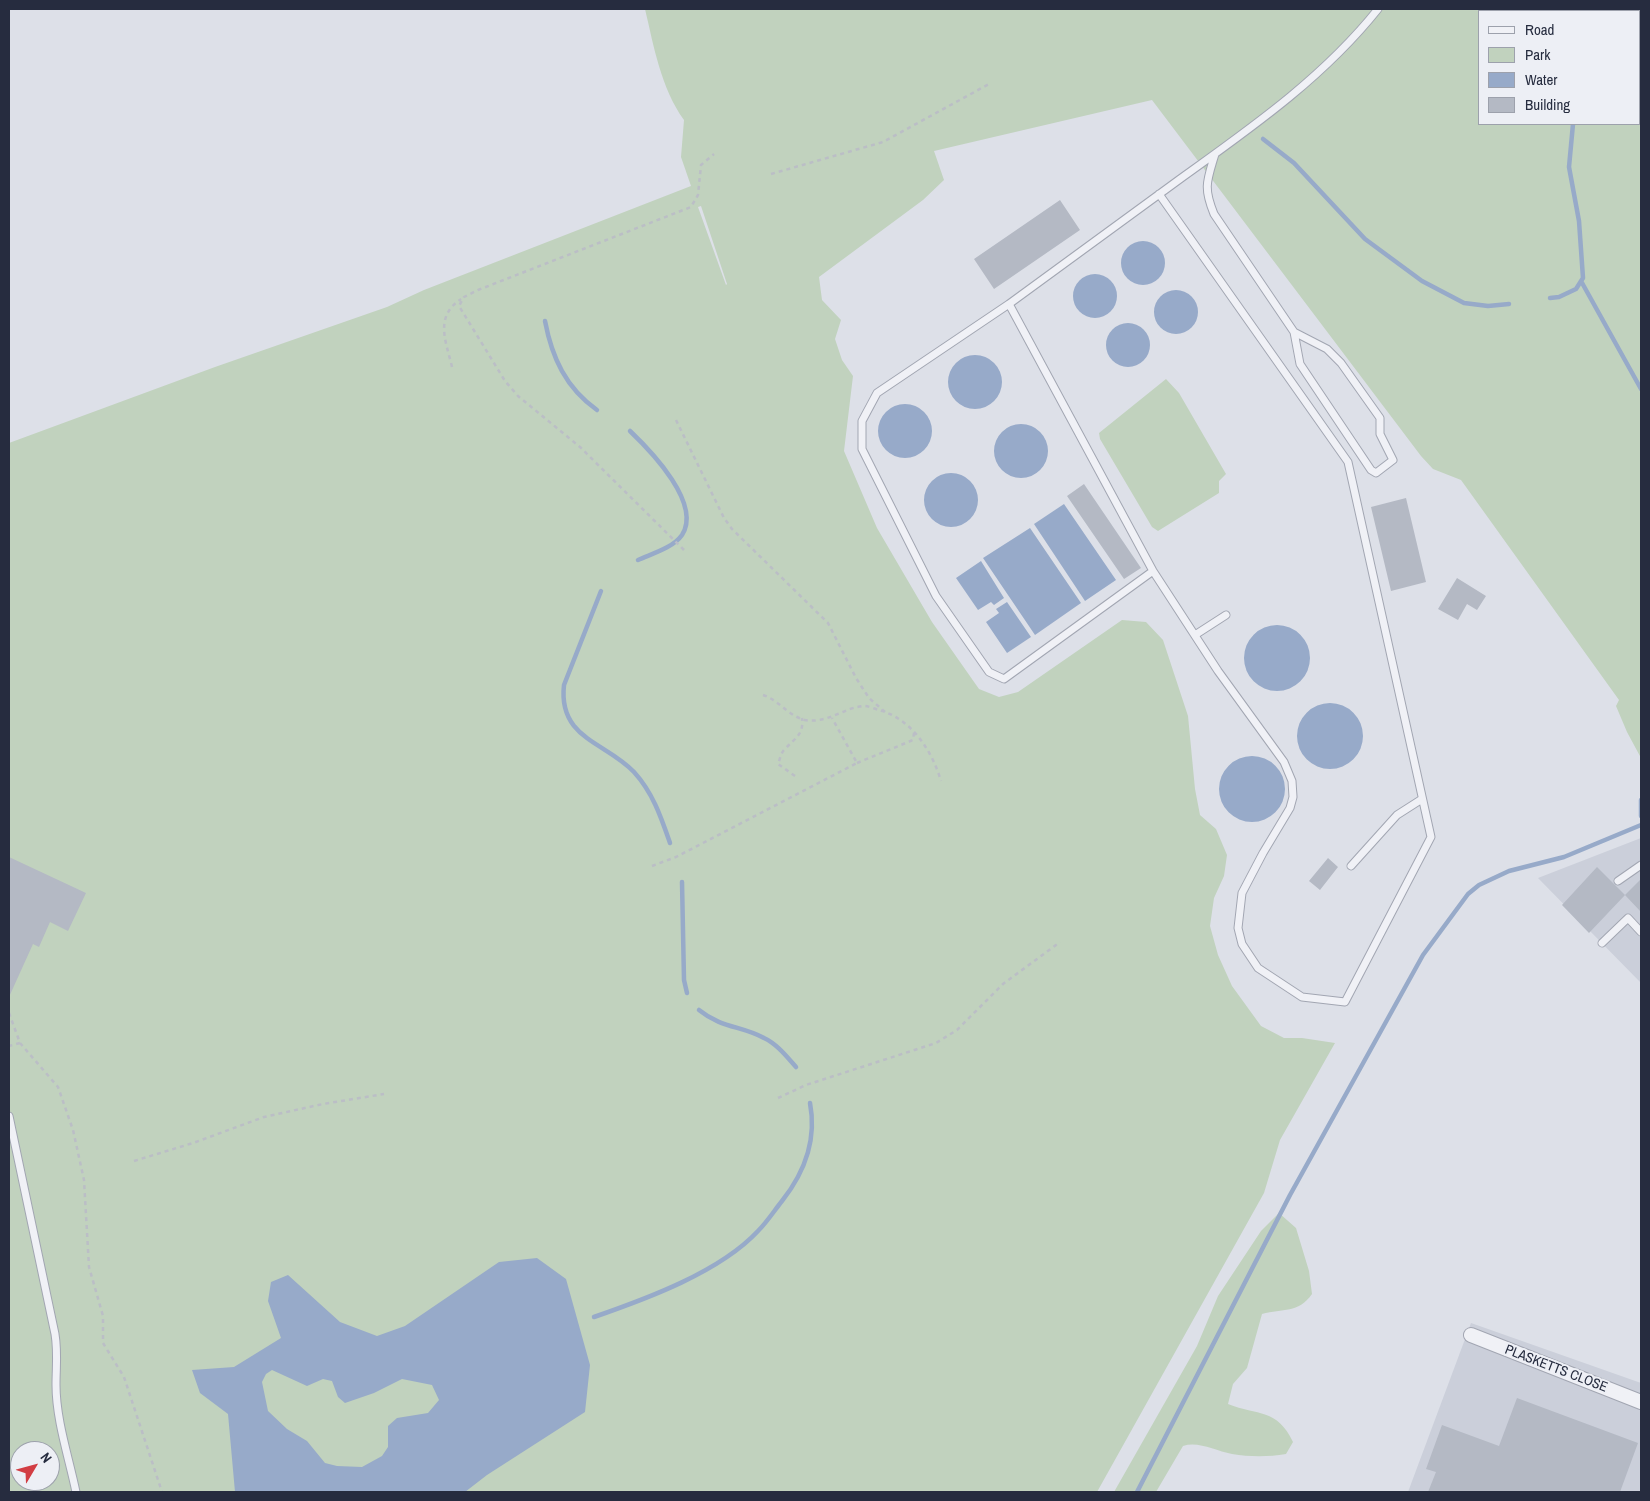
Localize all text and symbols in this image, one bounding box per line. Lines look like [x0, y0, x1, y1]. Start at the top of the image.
legend [1478, 10, 1640, 125]
text: Road [1525, 19, 1554, 40]
text: Park [1525, 44, 1550, 65]
text: Water [1525, 69, 1557, 90]
text: Building [1525, 94, 1570, 115]
street label: PLASKETTS CLOSE [1502, 1342, 1610, 1396]
north arrow [10, 1441, 60, 1491]
text: N [36, 1449, 56, 1466]

